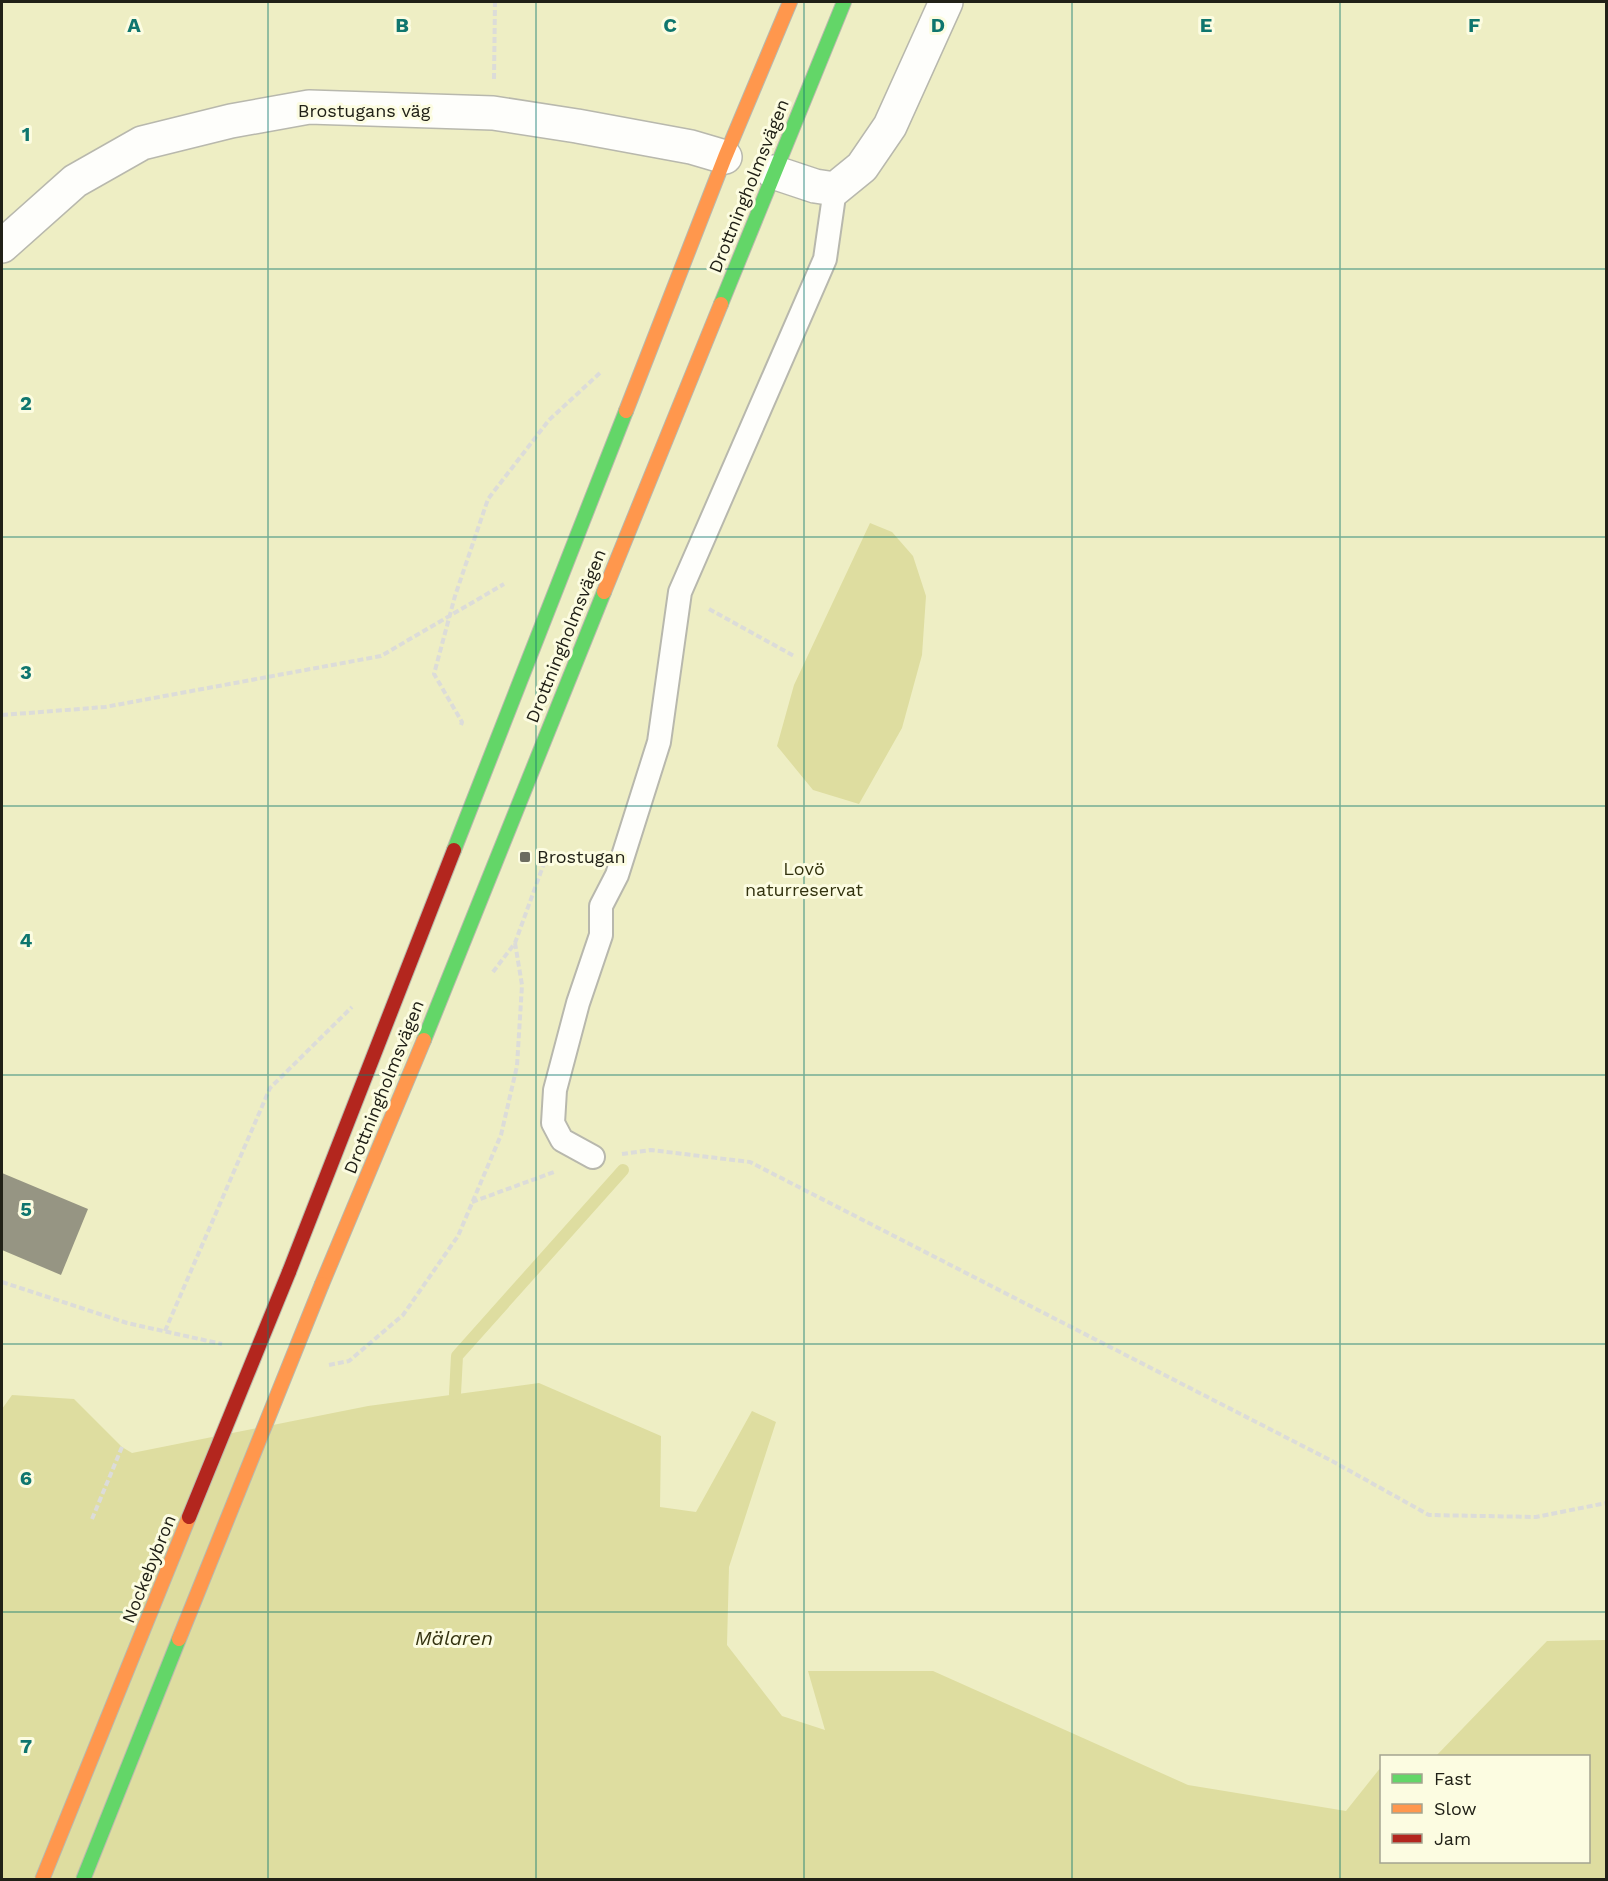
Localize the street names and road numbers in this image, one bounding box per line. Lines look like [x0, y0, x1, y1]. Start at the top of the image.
street label: Drottningholmsvägen [704, 96, 793, 276]
street label: Brostugans väg [298, 100, 431, 121]
street label: Drottningholmsvägen [521, 546, 610, 726]
street label: Drottningholmsvägen [339, 997, 428, 1177]
street label: Nockebybron [117, 1512, 180, 1626]

